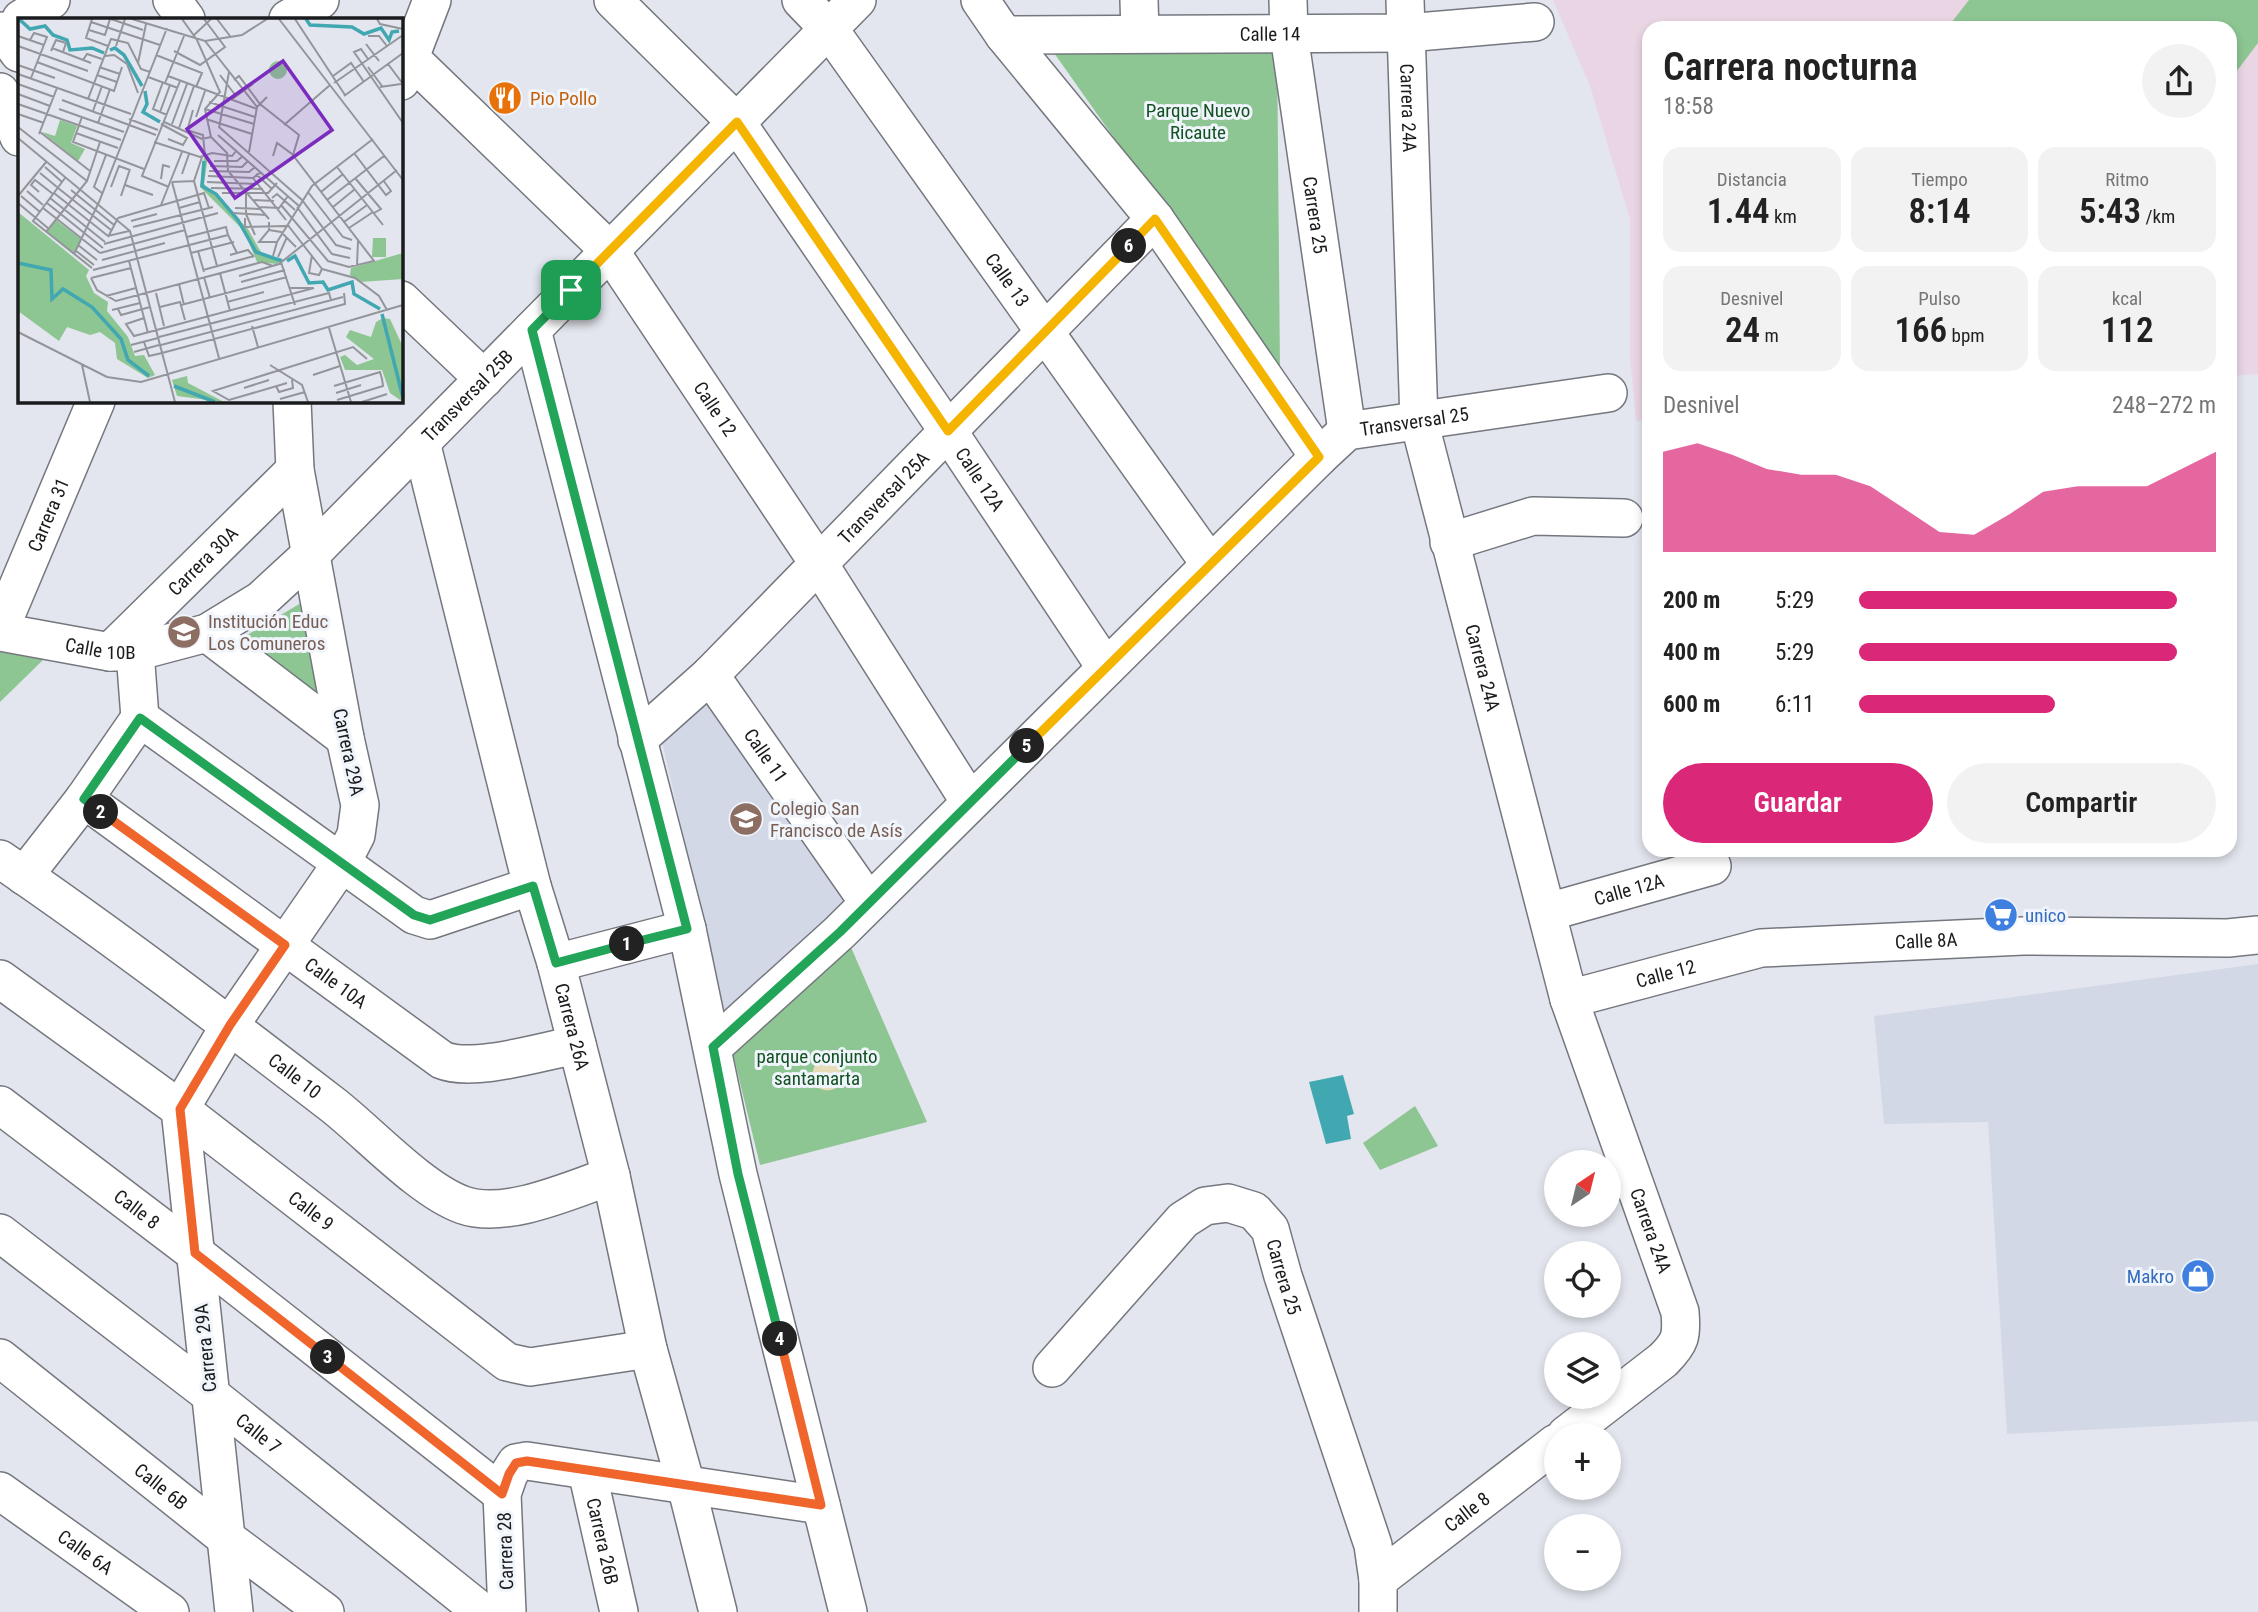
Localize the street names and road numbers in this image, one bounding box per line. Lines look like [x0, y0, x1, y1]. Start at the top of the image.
street label: Calle 14 [1240, 23, 1300, 46]
street label: Carrera 24A [1395, 63, 1421, 153]
street label: Carrera 25 [1298, 175, 1332, 255]
street label: Calle 13 [980, 249, 1034, 311]
street label: Transversal 25B [417, 345, 518, 447]
street label: Calle 12 [688, 377, 741, 441]
street label: Transversal 25 [1358, 402, 1470, 441]
street label: Calle 12A [950, 443, 1009, 516]
street label: Transversal 25A [833, 446, 934, 549]
street label: Carrera 31 [23, 475, 74, 555]
street label: Carrera 30A [163, 522, 243, 601]
street label: Carrera 24A [1460, 622, 1505, 714]
street label: Calle 10B [63, 633, 136, 664]
street label: Carrera 29A [328, 706, 369, 798]
street label: Calle 11 [739, 724, 792, 787]
street label: Calle 12A [1591, 869, 1667, 911]
street label: Calle 8A [1895, 928, 1958, 954]
street label: Calle 10A [300, 953, 372, 1014]
street label: Calle 12 [1633, 955, 1698, 993]
street label: Carrera 26A [550, 981, 594, 1073]
street label: Calle 10 [264, 1049, 326, 1104]
street label: Calle 8 [109, 1185, 164, 1234]
street label: Carrera 24A [1625, 1185, 1676, 1276]
street label: Calle 9 [284, 1186, 338, 1236]
street label: Carrera 25 [1261, 1237, 1306, 1318]
street label: Carrera 29A [189, 1303, 222, 1393]
street label: Calle 7 [231, 1408, 286, 1459]
street label: Calle 6B [130, 1459, 192, 1515]
street label: Calle 8 [1440, 1487, 1494, 1537]
street label: Carrera 26B [581, 1496, 623, 1587]
street label: Carrera 28 [493, 1512, 518, 1590]
street label: Calle 6A [53, 1525, 117, 1580]

